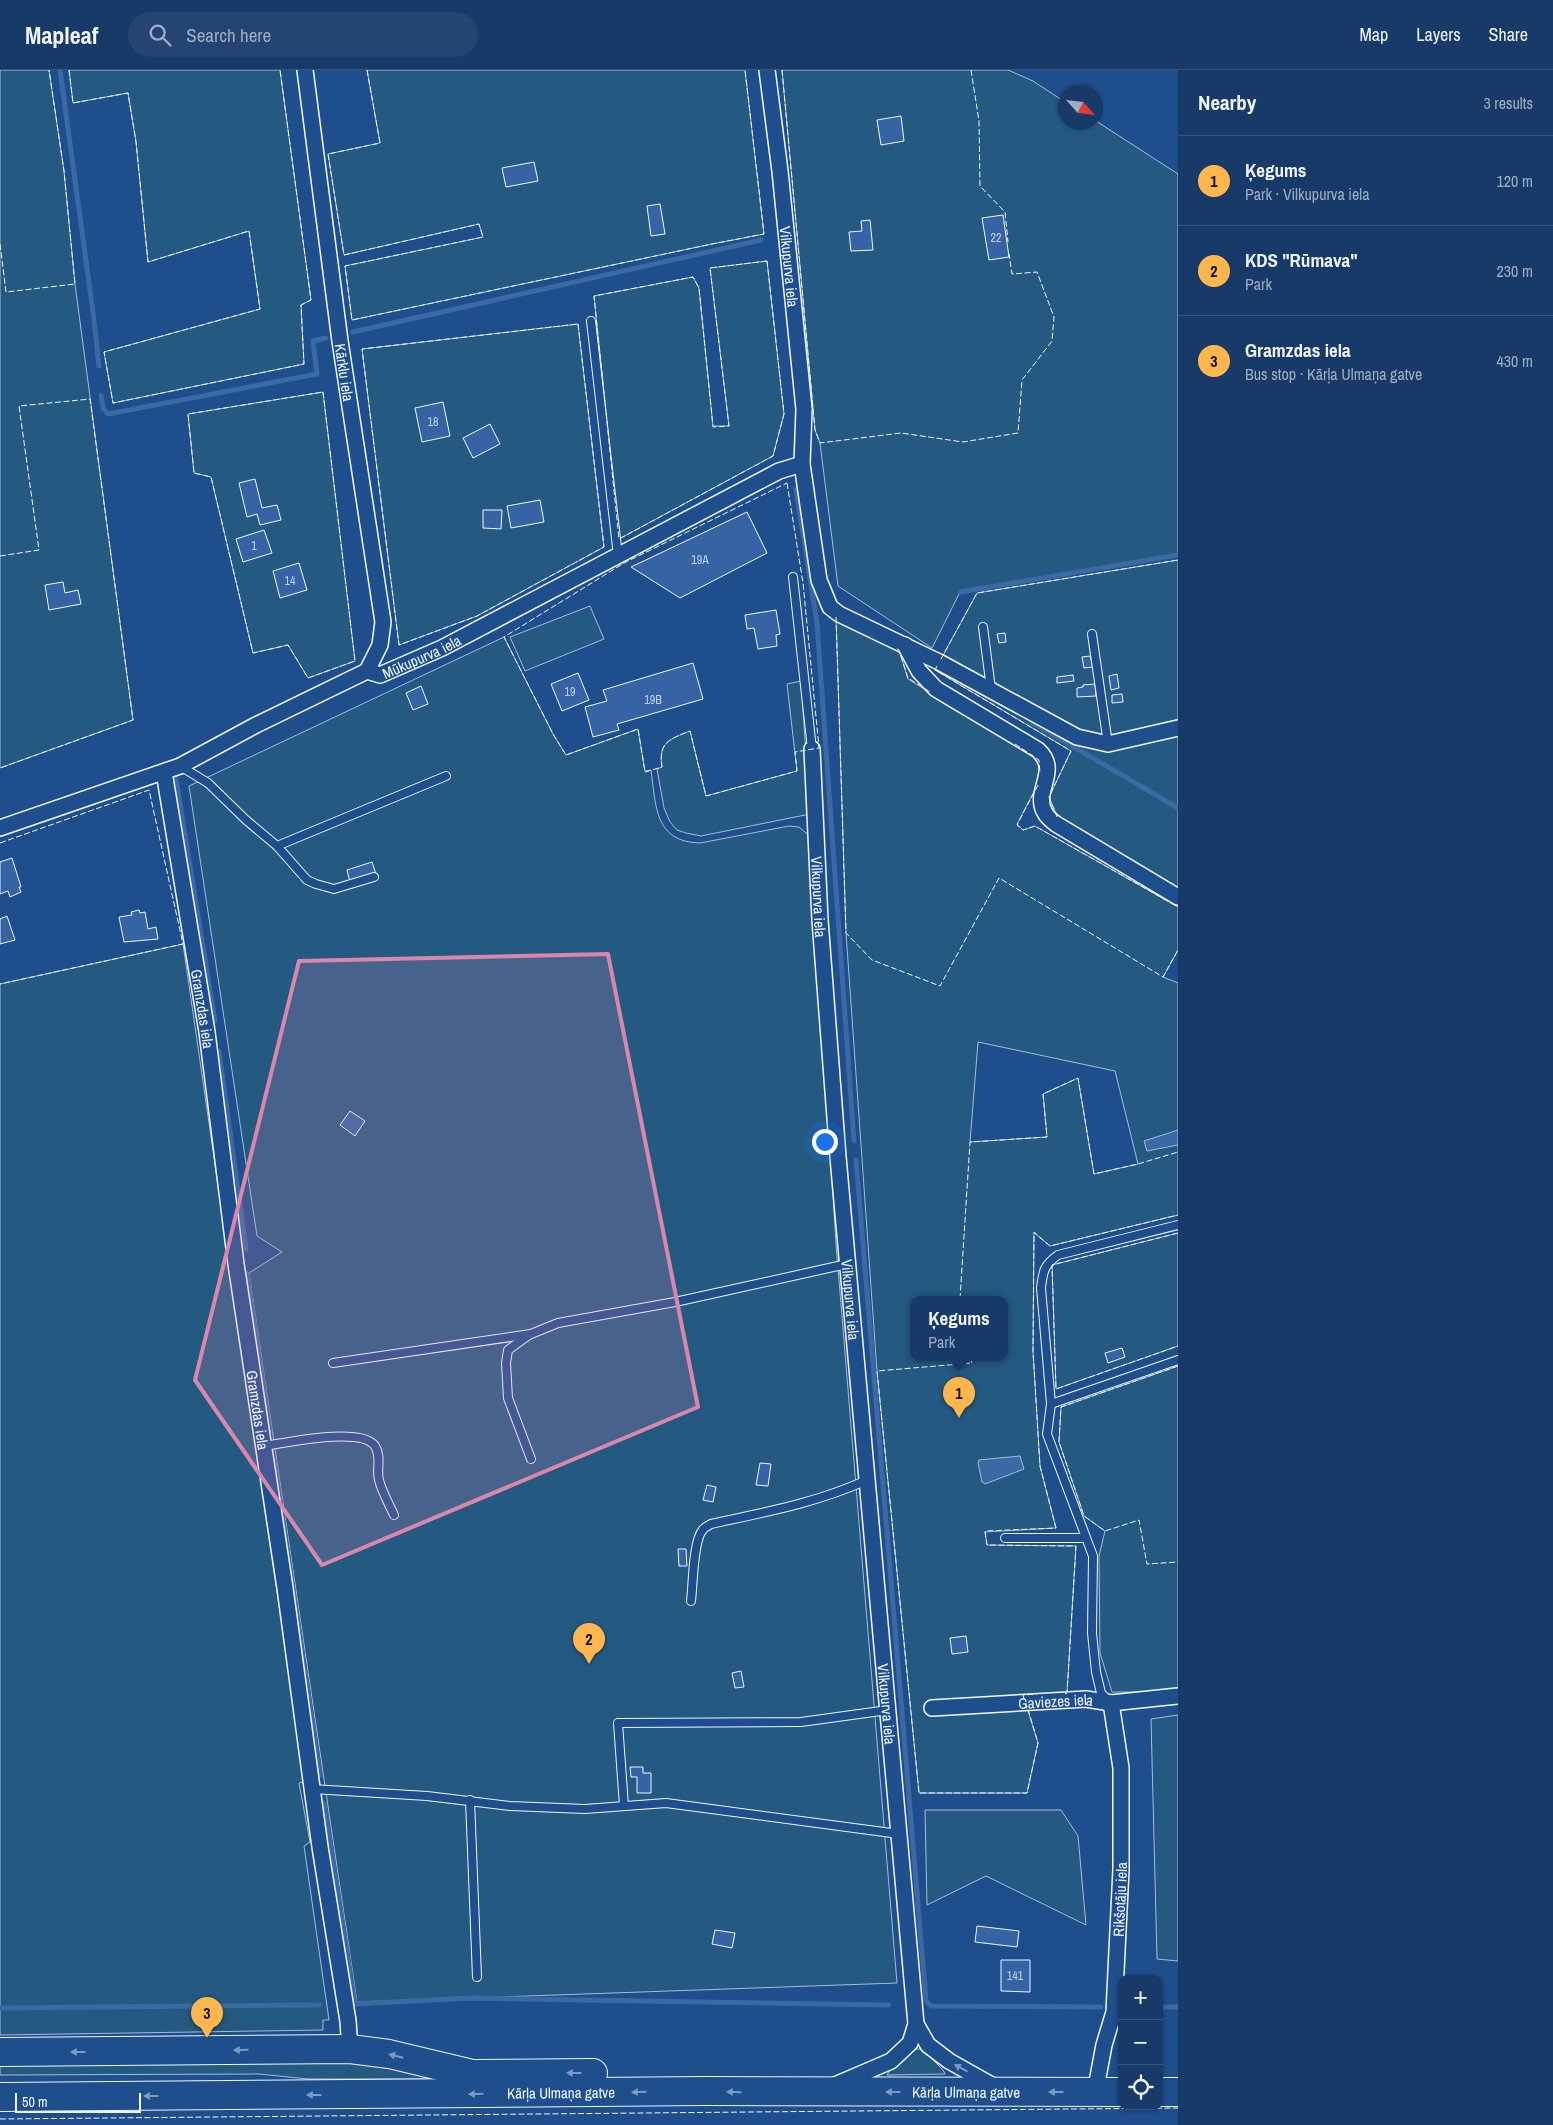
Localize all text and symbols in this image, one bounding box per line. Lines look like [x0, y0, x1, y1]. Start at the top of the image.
search box [128, 12, 478, 57]
text: Mapleaf [25, 19, 98, 51]
icon: search [146, 21, 174, 49]
text: Search here [186, 22, 271, 48]
text: Map [1360, 22, 1388, 47]
text: Layers [1416, 22, 1461, 47]
text: Share [1489, 22, 1528, 47]
north arrow [1058, 85, 1103, 130]
text: Nearby [1198, 88, 1256, 117]
text: 3 results [1483, 92, 1533, 114]
text: Ķegums [1245, 157, 1306, 183]
text: 1 [1210, 170, 1218, 192]
text: 120 m [1497, 170, 1533, 192]
text: Park · Vilkupurva iela [1245, 183, 1369, 205]
street label: Vilkupurva iela [775, 225, 804, 308]
house number: 22 [991, 230, 1001, 246]
text: KDS "Rūmava" [1245, 247, 1358, 273]
text: 2 [1210, 260, 1218, 282]
text: 230 m [1497, 260, 1533, 282]
text: Park [1245, 273, 1272, 295]
text: Gramzdas iela [1245, 337, 1351, 363]
street label: Kārklu iela [330, 342, 360, 403]
text: 3 [1210, 350, 1218, 372]
text: 430 m [1497, 350, 1533, 372]
text: Bus stop · Kārļa Ulmaņa gatve [1245, 363, 1422, 385]
house number: 18 [428, 414, 438, 430]
house number: 1 [251, 538, 257, 554]
house number: 19A [691, 552, 709, 568]
house number: 14 [285, 573, 296, 589]
street label: Mūkupurva iela [379, 629, 464, 683]
house number: 19 [565, 684, 575, 700]
house number: 19B [644, 692, 662, 708]
street label: Vilkupurva iela [807, 856, 832, 938]
street label: Gramzdas iela [186, 968, 219, 1050]
your location [812, 1129, 838, 1155]
street label: Vilkupurva iela [837, 1258, 865, 1341]
popup [910, 1296, 1008, 1361]
text: Ķegums [928, 1305, 990, 1331]
text: Park [928, 1331, 955, 1353]
street label: Gramzdas iela [242, 1369, 274, 1451]
pin: 1 [943, 1377, 975, 1418]
pin: 2 [573, 1623, 605, 1664]
street label: Vilkupurva iela [873, 1663, 901, 1745]
street label: Gaviezes iela [1018, 1688, 1095, 1713]
street label: Rikšotāju iela [1107, 1862, 1132, 1937]
house number: 141 [1007, 1968, 1024, 1984]
map controls [1118, 1975, 1163, 2110]
button: + [1118, 1975, 1163, 2020]
pin: 3 [191, 1997, 223, 2038]
button: − [1118, 2020, 1163, 2065]
one-way arrow [232, 2047, 248, 2055]
one-way arrow [70, 2048, 86, 2056]
one-way arrow [389, 2052, 404, 2060]
one-way arrow [954, 2064, 969, 2072]
button: locate [1118, 2065, 1163, 2110]
one-way arrow [565, 2069, 581, 2077]
street label: Kārļa Ulmaņa gatve [507, 2081, 615, 2103]
street label: Kārļa Ulmaņa gatve [912, 2081, 1020, 2102]
one-way arrow [726, 2087, 742, 2095]
one-way arrow [631, 2088, 647, 2096]
one-way arrow [885, 2088, 901, 2096]
one-way arrow [1047, 2088, 1063, 2096]
scale bar [15, 2090, 141, 2113]
one-way arrow [468, 2090, 484, 2098]
one-way arrow [306, 2091, 322, 2099]
one-way arrow [143, 2092, 159, 2100]
text: 50 m [22, 2093, 48, 2111]

